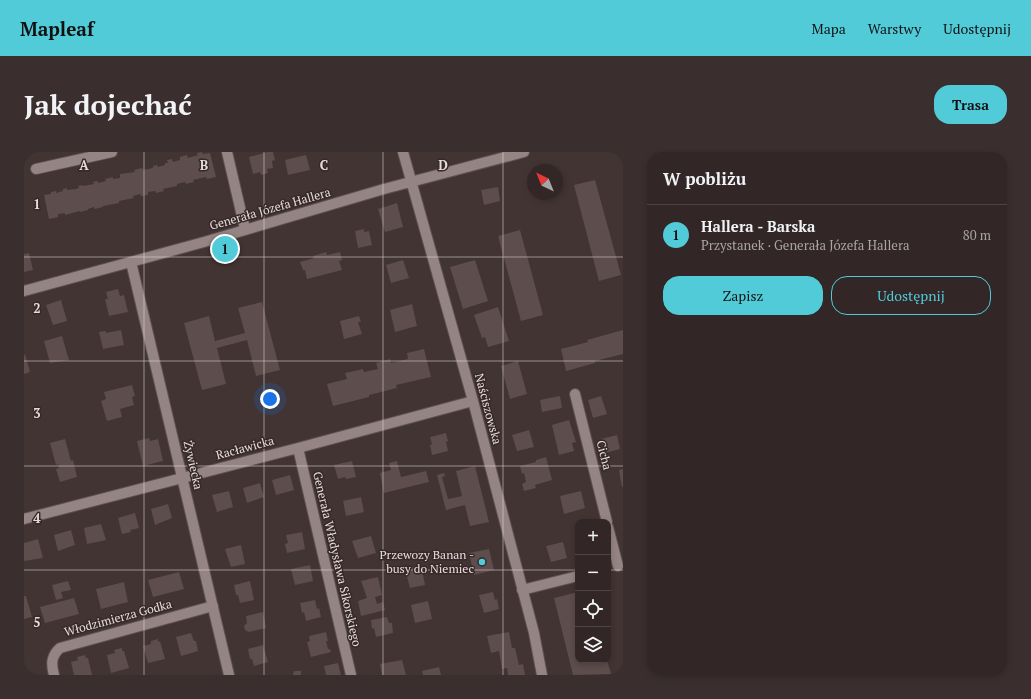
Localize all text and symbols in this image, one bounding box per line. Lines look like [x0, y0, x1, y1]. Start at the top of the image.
text: Mapleaf [20, 16, 94, 41]
text: Mapa [812, 19, 846, 38]
text: Warstwy [868, 19, 921, 38]
text: Udostępnij [943, 19, 1011, 38]
button: Trasa [934, 85, 1007, 124]
text: Jak dojechać [24, 86, 192, 123]
text: A [79, 156, 89, 174]
text: B [200, 156, 208, 174]
text: C [320, 156, 328, 174]
text: D [438, 156, 448, 174]
north arrow [527, 164, 563, 200]
text: W pobliżu [663, 167, 746, 190]
street label: Generała Józefa Hallera [208, 184, 332, 233]
text: 1 [33, 195, 41, 213]
text: Hallera - Barska [701, 216, 815, 236]
text: 1 [672, 226, 680, 244]
text: 80 m [963, 226, 991, 244]
pin: 1 [212, 234, 238, 264]
text: Przystanek · Generała Józefa Hallera [701, 236, 909, 254]
button: Zapisz [663, 276, 823, 315]
button: Udostępnij [831, 276, 991, 315]
text: 2 [33, 299, 41, 317]
street label: Naściszowska [472, 372, 505, 446]
your location [260, 389, 280, 409]
text: 3 [33, 404, 41, 422]
street label: Racławicka [214, 433, 276, 462]
street label: Cicha [594, 438, 615, 471]
street label: Żywiecka [181, 439, 206, 491]
street label: Generała Władysława Sikorskiego [310, 470, 365, 648]
text: 4 [33, 509, 41, 527]
map controls [575, 519, 611, 663]
button: + [575, 519, 611, 555]
place label: Przewozy Banan - busy do Niemiec [379, 547, 474, 576]
button: − [575, 555, 611, 591]
marker: Przewozy Banan - busy do Niemiec [477, 557, 487, 567]
button: locate [575, 591, 611, 627]
street label: Włodzimierza Godka [62, 596, 173, 639]
text: 5 [33, 613, 41, 631]
button: layers [575, 627, 611, 663]

